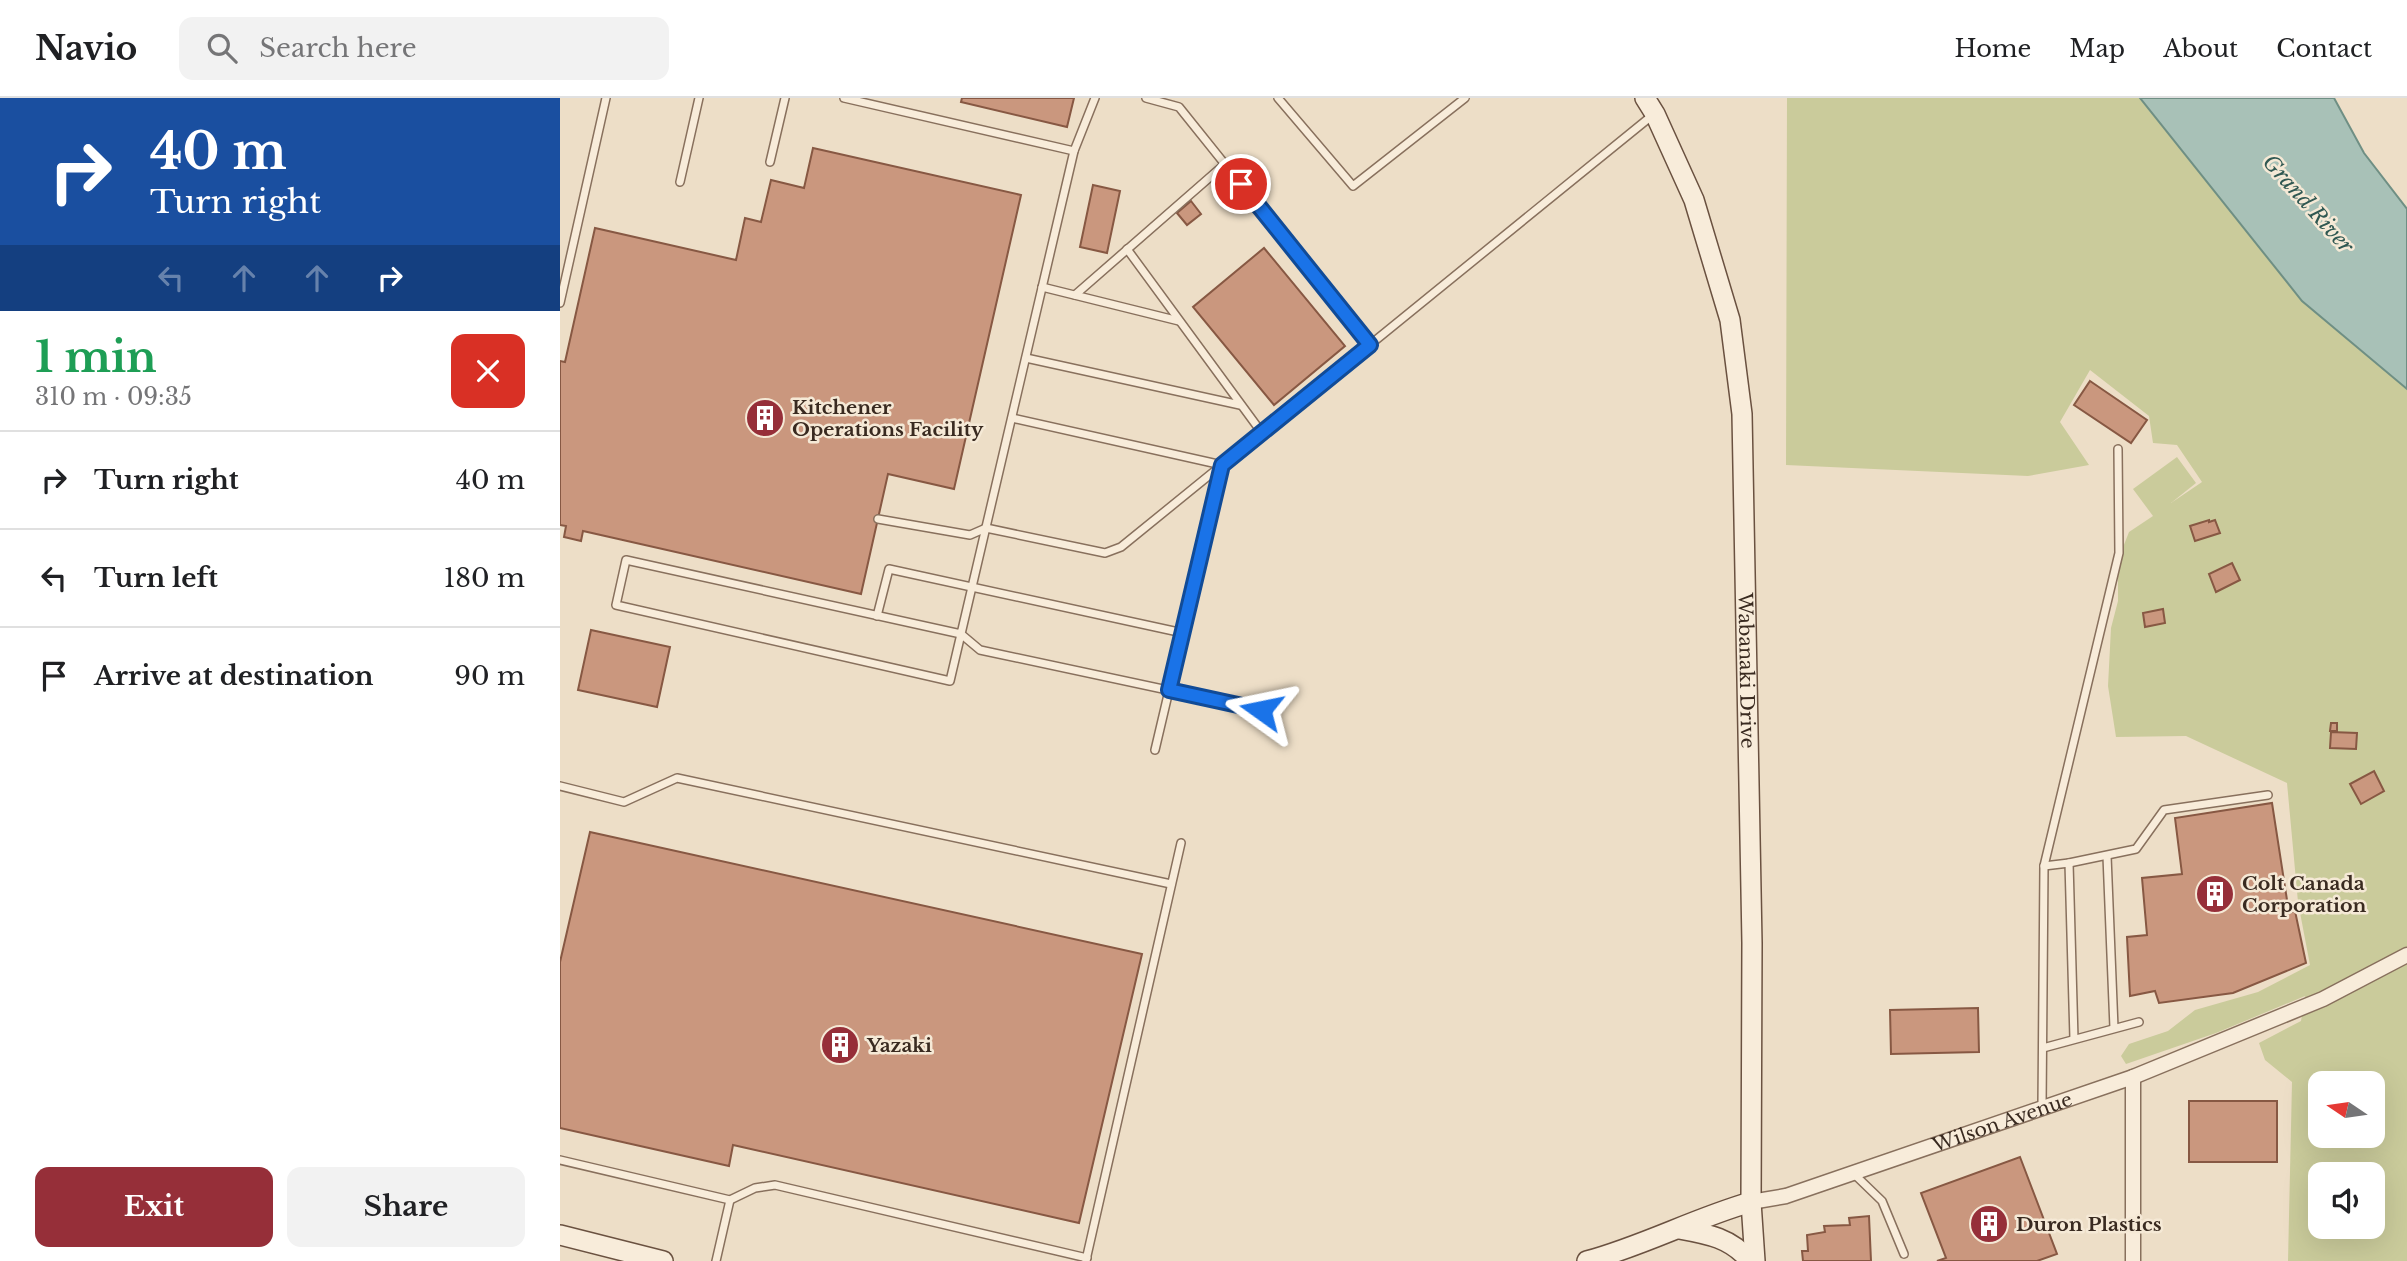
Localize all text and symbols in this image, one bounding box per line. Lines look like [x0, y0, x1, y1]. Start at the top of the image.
search box [179, 17, 669, 80]
text: Navio [35, 28, 137, 69]
icon: search [203, 29, 241, 67]
text: Search here [259, 32, 417, 64]
text: Home [1955, 34, 2031, 63]
text: Map [2069, 34, 2125, 63]
text: About [2163, 34, 2238, 63]
text: Contact [2276, 34, 2372, 63]
text: 40 m [150, 121, 287, 182]
icon: right [35, 126, 126, 217]
water label: Grand River [2257, 149, 2360, 260]
pin [1211, 154, 1271, 214]
icon: arrive [1222, 165, 1260, 203]
text: Turn right [150, 182, 321, 222]
icon: left [152, 259, 190, 297]
icon: ahead [225, 259, 263, 297]
icon: ahead [298, 259, 336, 297]
icon: right [371, 259, 409, 297]
text: 1 min [35, 331, 157, 383]
button: close [451, 334, 525, 408]
text: 310 m · 09:35 [35, 383, 192, 411]
place label: Kitchener Operations Facility [792, 396, 984, 441]
building icon: Kitchener Operations Facility [744, 397, 786, 439]
icon: right [35, 461, 73, 499]
text: Turn right [94, 464, 239, 496]
text: 40 m [456, 464, 525, 496]
icon: left [35, 559, 73, 597]
text: Turn left [94, 562, 218, 594]
text: 180 m [444, 562, 525, 594]
street label: Wabanaki Drive [1734, 592, 1760, 749]
icon: arrive [35, 657, 73, 695]
text: Arrive at destination [94, 660, 374, 692]
text: 90 m [454, 660, 525, 692]
position arrow [1224, 673, 1298, 747]
place label: Colt Canada Corporation [2242, 872, 2366, 917]
building icon: Colt Canada Corporation [2194, 873, 2236, 915]
building icon: Yazaki [819, 1024, 861, 1066]
place label: Yazaki [866, 1034, 932, 1057]
north arrow [2308, 1071, 2385, 1148]
map controls [2308, 1071, 2385, 1239]
street label: Wilson Avenue [1928, 1087, 2075, 1157]
button: sound [2308, 1162, 2385, 1239]
button: Exit [35, 1167, 273, 1247]
button: Share [287, 1167, 525, 1247]
building icon: Duron Plastics [1968, 1203, 2010, 1245]
place label: Duron Plastics [2016, 1213, 2162, 1236]

